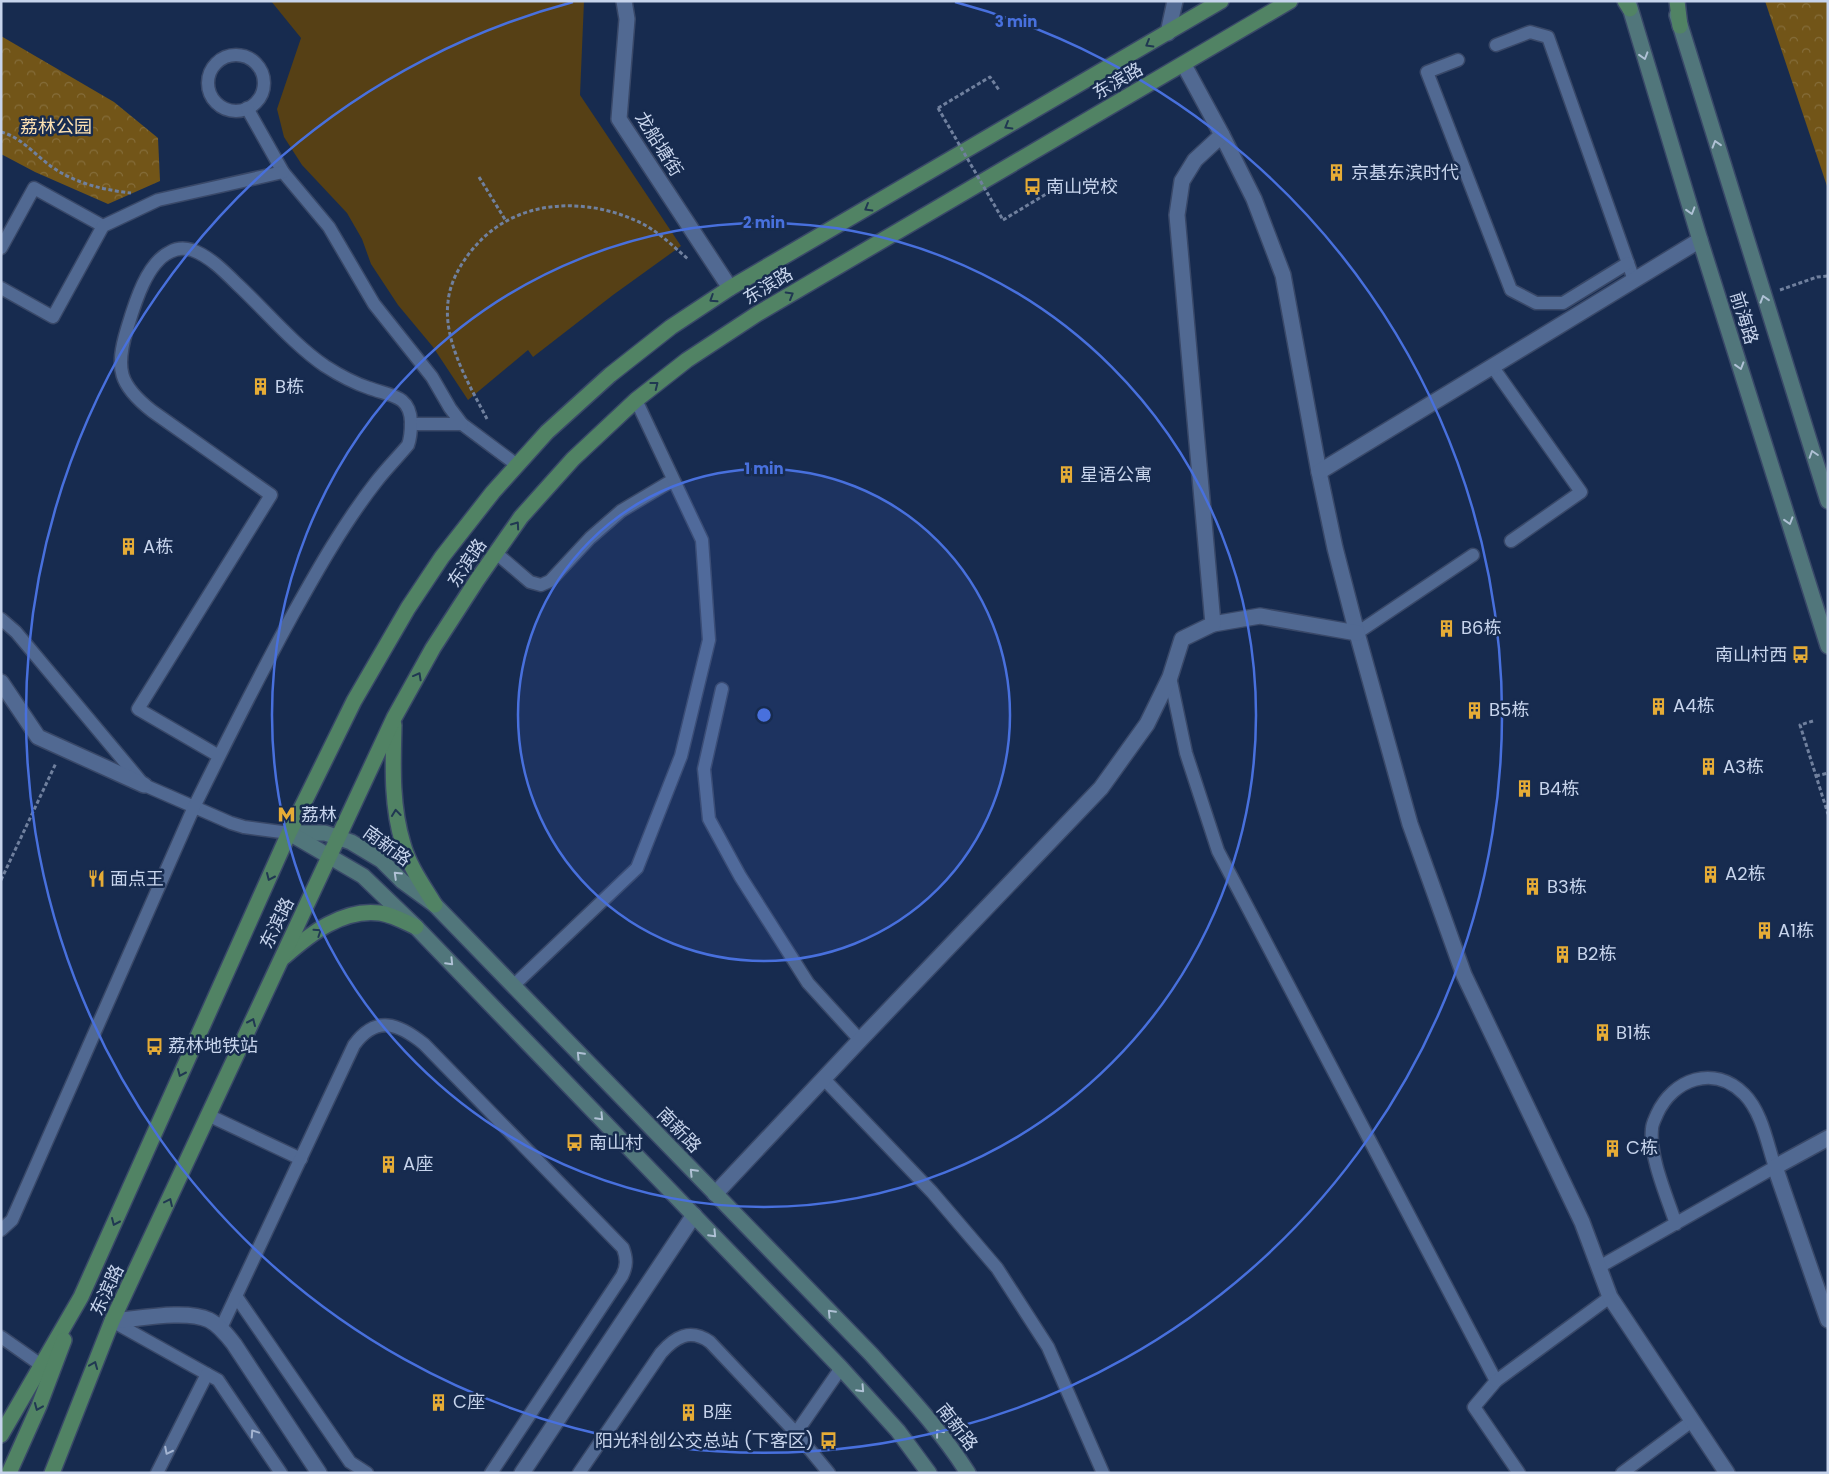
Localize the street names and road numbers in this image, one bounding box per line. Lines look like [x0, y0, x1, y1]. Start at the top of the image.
street label: 东滨路 [1088, 56, 1147, 105]
street label: 龙船塘街 [630, 107, 689, 181]
street label: 东滨路 [738, 261, 797, 310]
street label: 前海路 [1725, 288, 1764, 347]
street label: 东滨路 [441, 533, 492, 592]
street label: 南新路 [358, 820, 416, 872]
street label: 东滨路 [253, 893, 300, 953]
street label: 南新路 [652, 1102, 707, 1158]
street label: 东滨路 [84, 1260, 129, 1320]
street label: 南新路 [931, 1398, 984, 1456]

